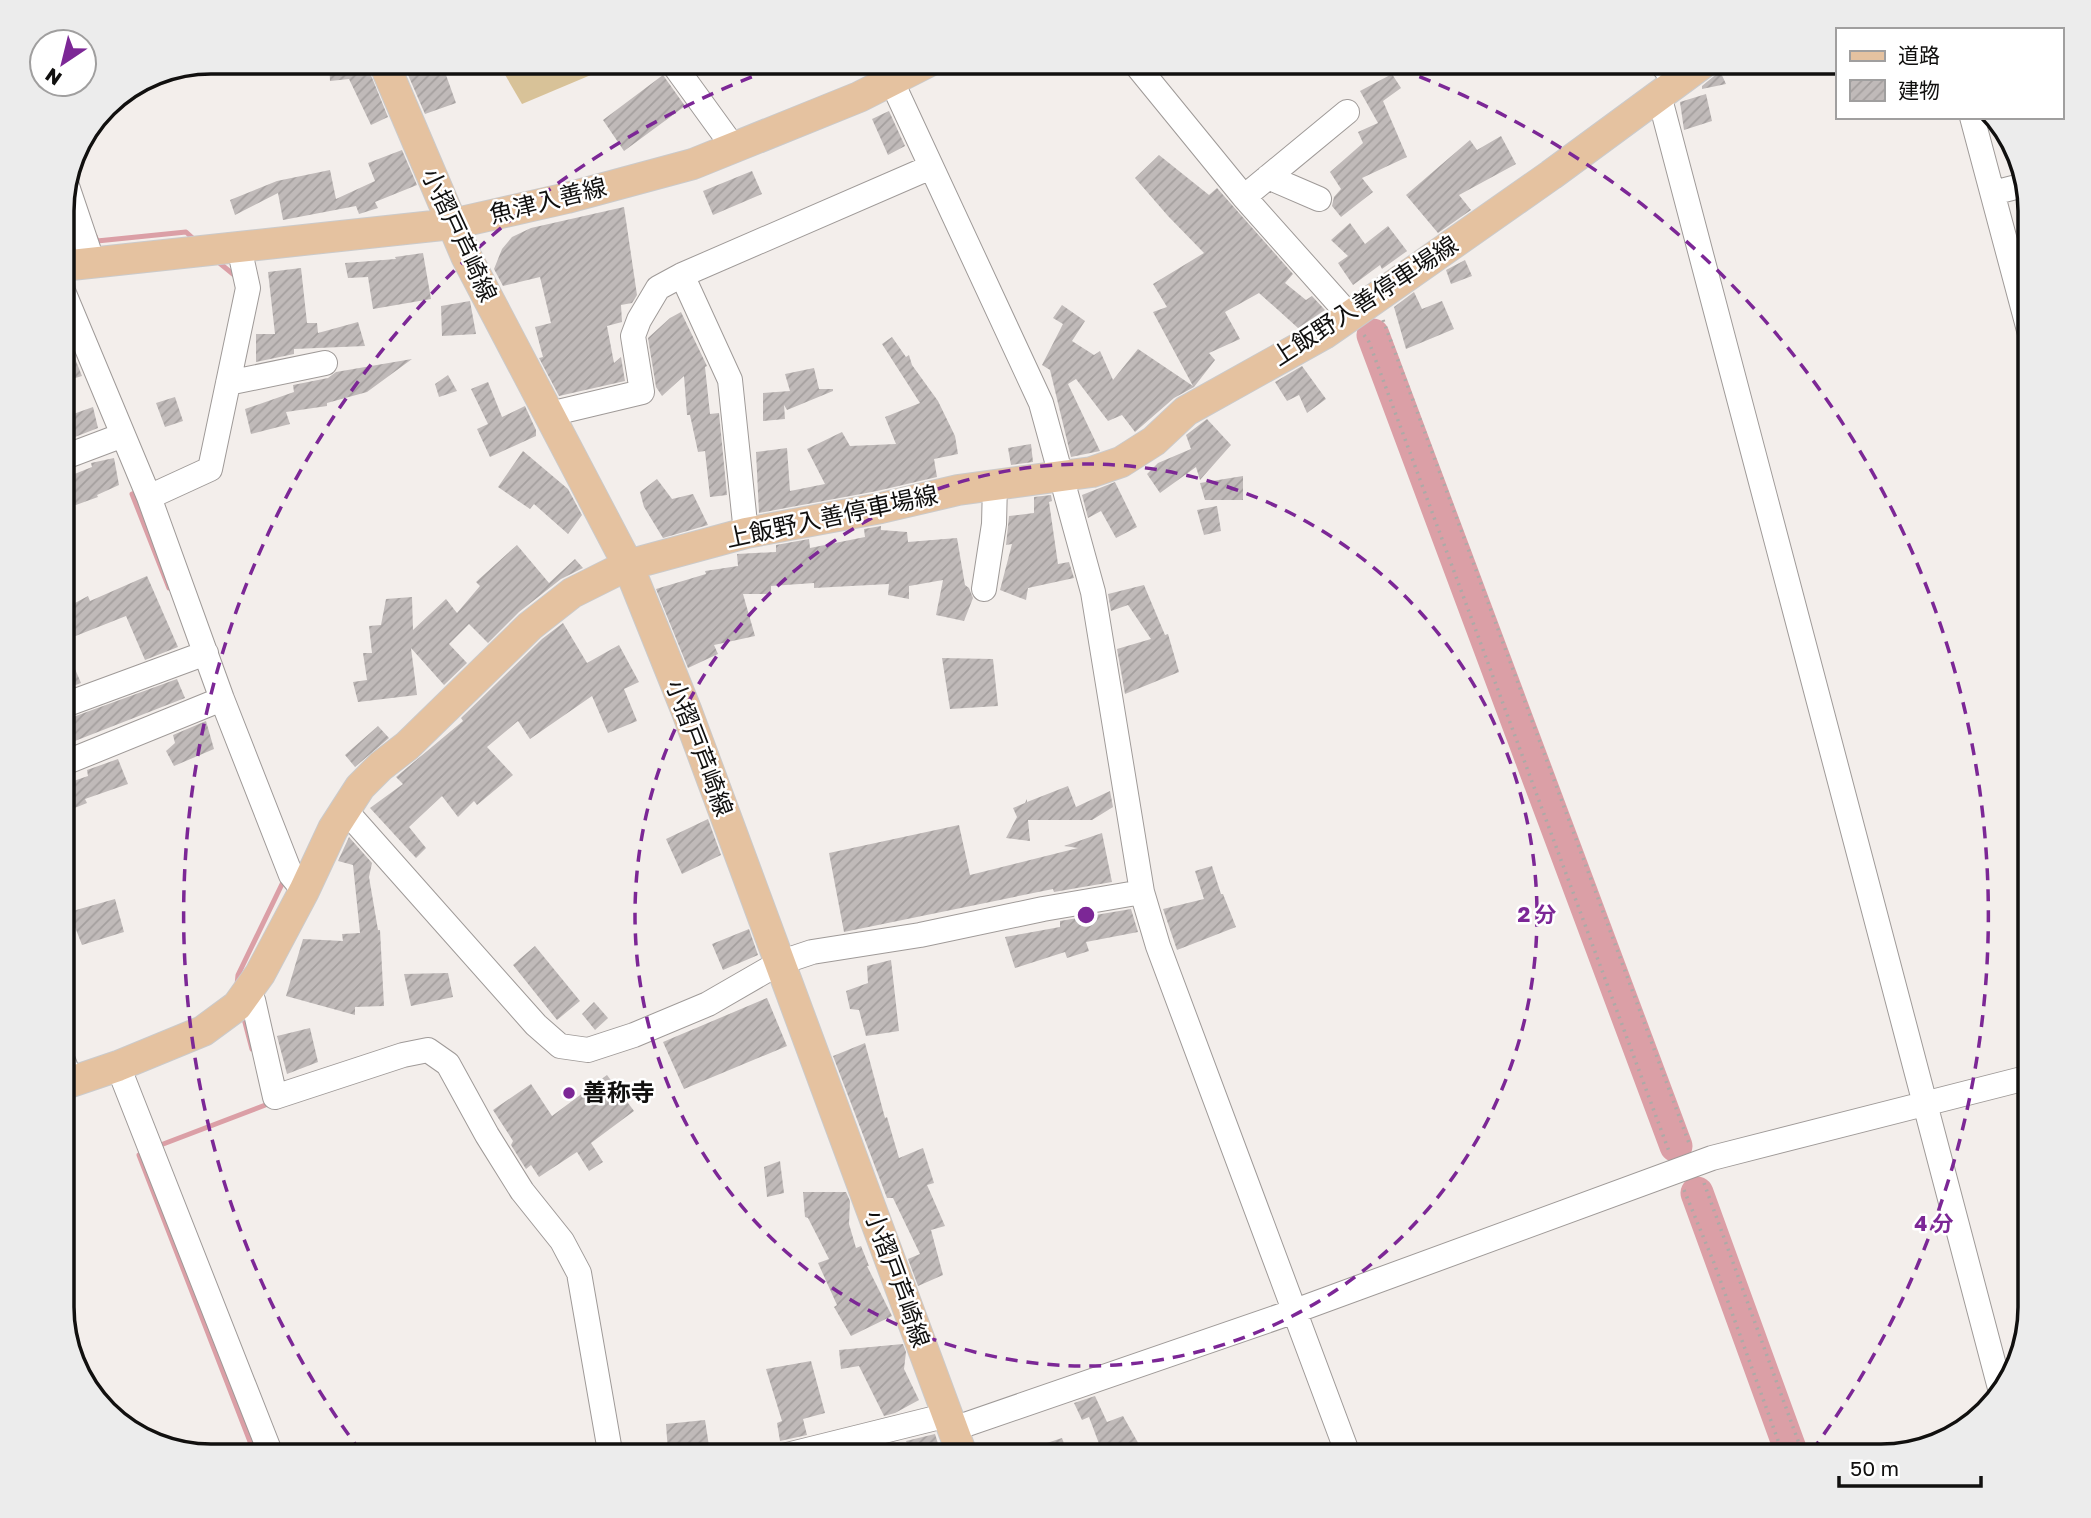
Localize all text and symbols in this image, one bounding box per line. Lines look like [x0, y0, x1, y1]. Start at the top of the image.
north arrow [28, 28, 98, 98]
legend [1836, 28, 2063, 119]
text: 道路 [1898, 42, 1940, 68]
text: N [40, 64, 65, 91]
text: 建物 [1898, 77, 1940, 103]
street label: 小摺戸芦崎線 [417, 163, 504, 306]
street label: 魚津入善線 [486, 171, 609, 228]
street label: 上飯野入善停車場線 [1266, 229, 1463, 371]
street label: 上飯野入善停車場線 [723, 479, 940, 552]
street label: 小摺戸芦崎線 [661, 675, 740, 820]
text: 2 分 [1517, 901, 1557, 927]
centre of rings [1074, 903, 1098, 927]
place label: 善称寺 [583, 1077, 655, 1106]
marker: 善称寺 [561, 1085, 577, 1101]
street label: 小摺戸芦崎線 [860, 1206, 937, 1351]
text: 4 分 [1914, 1210, 1954, 1236]
scale bar [1839, 1444, 1981, 1488]
text: 50 m [1850, 1455, 1899, 1481]

